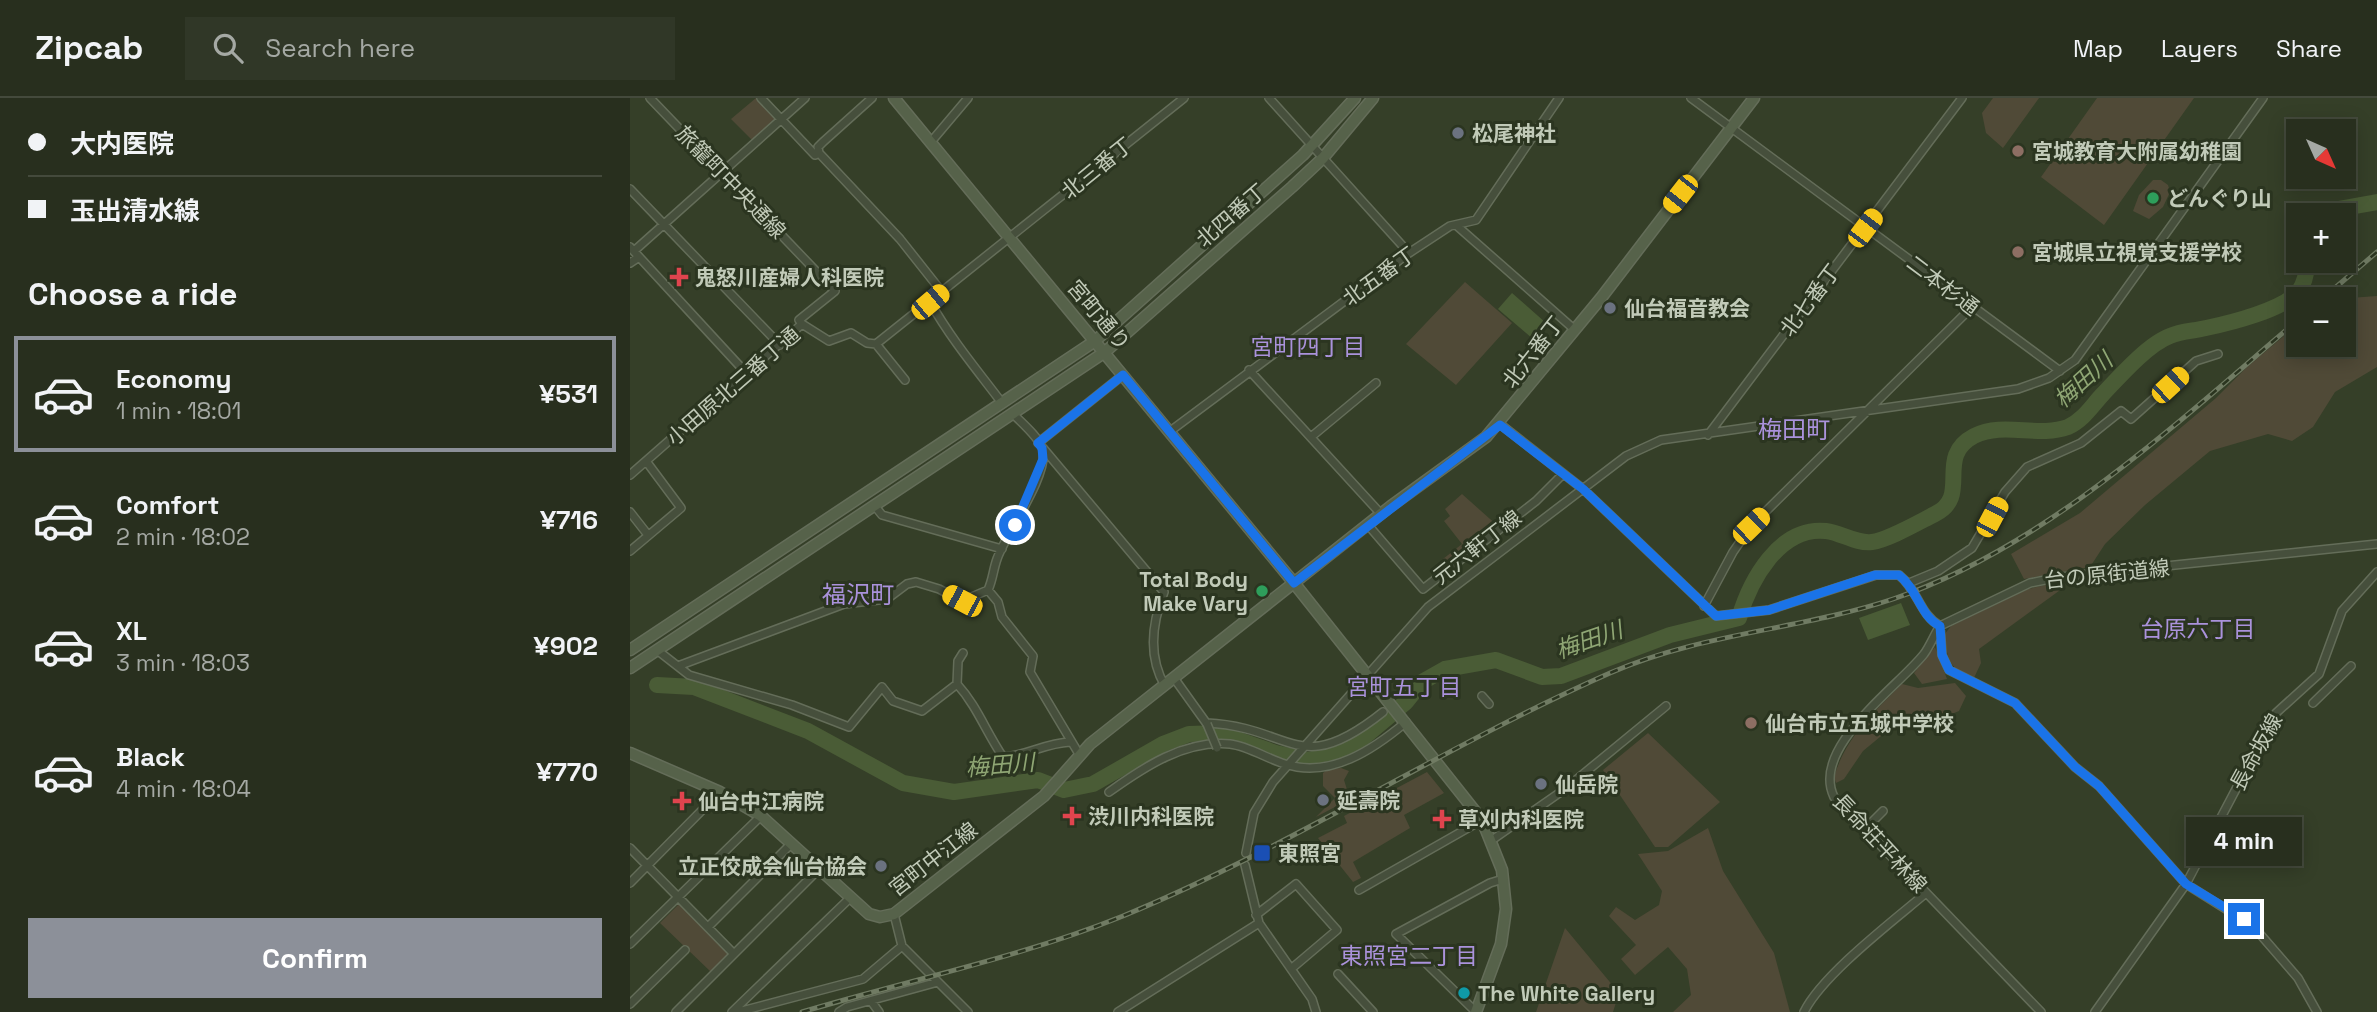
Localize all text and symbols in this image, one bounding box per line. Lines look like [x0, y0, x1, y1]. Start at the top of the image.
search box [185, 17, 675, 80]
text: Zipcab [35, 27, 143, 69]
icon: search [209, 29, 247, 67]
text: Search here [265, 31, 415, 65]
text: Map [2073, 33, 2123, 64]
text: Layers [2161, 33, 2238, 64]
text: Share [2276, 33, 2342, 64]
north arrow [2286, 119, 2356, 189]
map controls [2286, 119, 2356, 357]
street label: 旅籠町中央通線 [670, 120, 792, 244]
place label: 松尾神社 [1472, 120, 1556, 147]
marker: 松尾神社 [1450, 125, 1466, 141]
text: 大内医院 [70, 127, 174, 161]
street label: 北三番丁 [1056, 131, 1138, 205]
place label: 宮城教育大附属幼稚園 [2032, 138, 2242, 165]
marker: 宮城教育大附属幼稚園 [2010, 143, 2026, 159]
car [1659, 171, 1702, 217]
street label: 北四番丁 [1190, 177, 1272, 253]
place label: どんぐり山 [2167, 185, 2272, 212]
marker: どんぐり山 [2145, 190, 2161, 206]
text: 玉出清水線 [70, 194, 200, 228]
button: + [2286, 203, 2356, 273]
car [1844, 205, 1887, 251]
place label: 宮城県立視覚支援学校 [2032, 239, 2242, 266]
street label: 北五番丁 [1337, 240, 1421, 312]
marker: 宮城県立視覚支援学校 [2010, 244, 2026, 260]
street label: 二本杉通 [1901, 249, 1985, 321]
street label: 北七番丁 [1774, 258, 1846, 342]
place label: 鬼怒川産婦人科医院 [695, 264, 884, 291]
marker: 鬼怒川産婦人科医院 [669, 267, 689, 287]
text: Choose a ride [28, 274, 238, 314]
street label: 宮町通り [1062, 274, 1136, 356]
car [908, 280, 953, 324]
button: − [2286, 287, 2356, 357]
place label: 仙台福音教会 [1624, 295, 1750, 322]
marker: 仙台福音教会 [1602, 300, 1618, 316]
street label: 北六番丁 [1497, 311, 1569, 393]
street label: 小田原北三番丁通 [661, 321, 805, 451]
district label: 宮町四丁目 [1251, 332, 1366, 362]
water label: 梅田川 [2047, 344, 2121, 414]
text: Economy [116, 362, 232, 396]
icon: car [32, 363, 95, 426]
car [2148, 363, 2193, 407]
text: ¥531 [539, 377, 598, 411]
text: 1 min · 18:01 [116, 396, 241, 426]
district label: 梅田町 [1758, 414, 1830, 445]
text: Comfort [116, 488, 219, 522]
icon: car [32, 489, 95, 552]
car [1973, 494, 2012, 540]
text: ¥716 [540, 503, 598, 537]
street label: 元六軒丁線 [1427, 504, 1527, 590]
car [1729, 504, 1774, 548]
route start [999, 509, 1031, 541]
text: 2 min · 18:02 [116, 522, 250, 552]
street label: 台の原街道線 [2043, 554, 2171, 594]
place label: Total Body Make Vary [1139, 566, 1248, 617]
district label: 福沢町 [822, 579, 894, 610]
car [939, 582, 986, 620]
marker: Total Body Make Vary [1254, 583, 1270, 599]
text: XL [116, 614, 147, 648]
water label: 梅田川 [1551, 614, 1629, 665]
district label: 台原六丁目 [2141, 614, 2256, 644]
icon: car [32, 615, 95, 678]
text: ¥902 [534, 629, 598, 663]
text: 3 min · 18:03 [116, 648, 250, 678]
district label: 宮町五丁目 [1347, 672, 1462, 702]
street label: 長命坂線 [2224, 709, 2288, 795]
place label: 仙台市立五城中学校 [1765, 710, 1954, 737]
marker: 仙台市立五城中学校 [1743, 715, 1759, 731]
text: Black [116, 740, 185, 774]
icon: car [32, 741, 95, 804]
water label: 梅田川 [964, 747, 1039, 783]
text: ¥770 [536, 755, 598, 789]
place label: 仙岳院 [1555, 771, 1618, 798]
text: 4 min · 18:04 [116, 774, 251, 804]
marker: 仙岳院 [1533, 776, 1549, 792]
place label: 延壽院 [1337, 787, 1400, 814]
place label: 仙台中江病院 [698, 788, 824, 815]
street label: 長命荘平林線 [1827, 788, 1933, 898]
marker: 仙台中江病院 [672, 791, 692, 811]
marker: 延壽院 [1315, 792, 1331, 808]
place label: 渋川内科医院 [1088, 803, 1214, 830]
marker: 渋川内科医院 [1062, 806, 1082, 826]
place label: 草刈内科医院 [1458, 806, 1584, 833]
marker: 草刈内科医院 [1432, 809, 1452, 829]
street label: 宮町中江線 [883, 816, 983, 902]
callout: 4 min [2186, 818, 2302, 866]
text: 4 min [2214, 826, 2274, 856]
place label: 東照宮 [1278, 840, 1341, 867]
marker: 東照宮 [1252, 843, 1272, 863]
place label: 立正佼成会仙台協会 [678, 853, 867, 880]
marker: 立正佼成会仙台協会 [873, 858, 889, 874]
route end [2228, 903, 2260, 935]
button: Confirm [28, 918, 602, 998]
district label: 東照宮二丁目 [1340, 941, 1478, 971]
place label: The White Gallery [1478, 980, 1655, 1007]
marker: The White Gallery [1456, 985, 1472, 1001]

